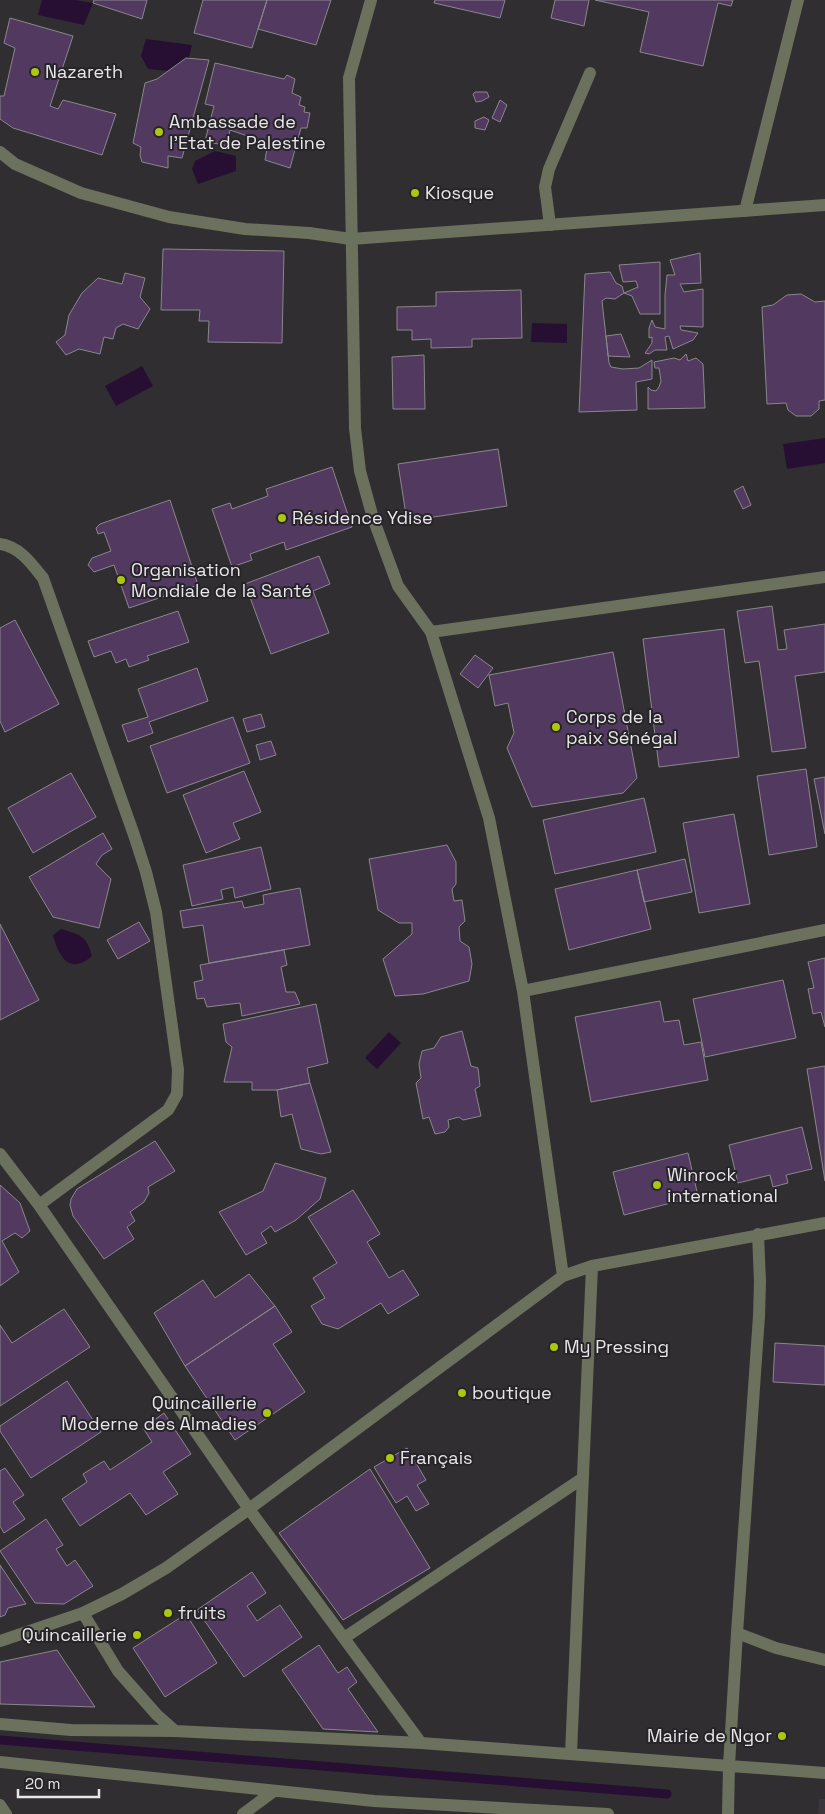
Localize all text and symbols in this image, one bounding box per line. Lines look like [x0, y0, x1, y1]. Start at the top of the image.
place label: Nazareth [45, 60, 123, 83]
marker: Nazareth [29, 66, 41, 78]
place label: Ambassade de l'Etat de Palestine [169, 110, 326, 154]
marker: Ambassade de l'Etat de Palestine [153, 126, 165, 138]
place label: Kiosque [425, 181, 494, 204]
marker: Kiosque [409, 187, 421, 199]
place label: Résidence Ydise [292, 506, 433, 529]
marker: Résidence Ydise [276, 512, 288, 524]
place label: Organisation Mondiale de la Santé [131, 558, 312, 602]
marker: Organisation Mondiale de la Santé [115, 574, 127, 586]
place label: Corps de la paix Sénégal [566, 705, 677, 749]
marker: Corps de la paix Sénégal [550, 721, 562, 733]
place label: Winrock international [667, 1163, 778, 1207]
marker: Winrock international [651, 1179, 663, 1191]
place label: My Pressing [564, 1335, 669, 1358]
marker: My Pressing [548, 1341, 560, 1353]
place label: boutique [472, 1381, 552, 1404]
marker: boutique [456, 1387, 468, 1399]
place label: Quincaillerie Moderne des Almadies [61, 1391, 257, 1435]
marker: Quincaillerie Moderne des Almadies [261, 1407, 273, 1419]
place label: Français [400, 1446, 473, 1469]
marker: Français [384, 1452, 396, 1464]
place label: fruits [178, 1601, 226, 1624]
marker: fruits [162, 1607, 174, 1619]
place label: Quincaillerie [22, 1623, 127, 1646]
marker: Quincaillerie [131, 1629, 143, 1641]
place label: Mairie de Ngor [647, 1724, 772, 1747]
marker: Mairie de Ngor [776, 1730, 788, 1742]
scale bar [18, 1766, 99, 1798]
text: 20 m [25, 1774, 60, 1793]

